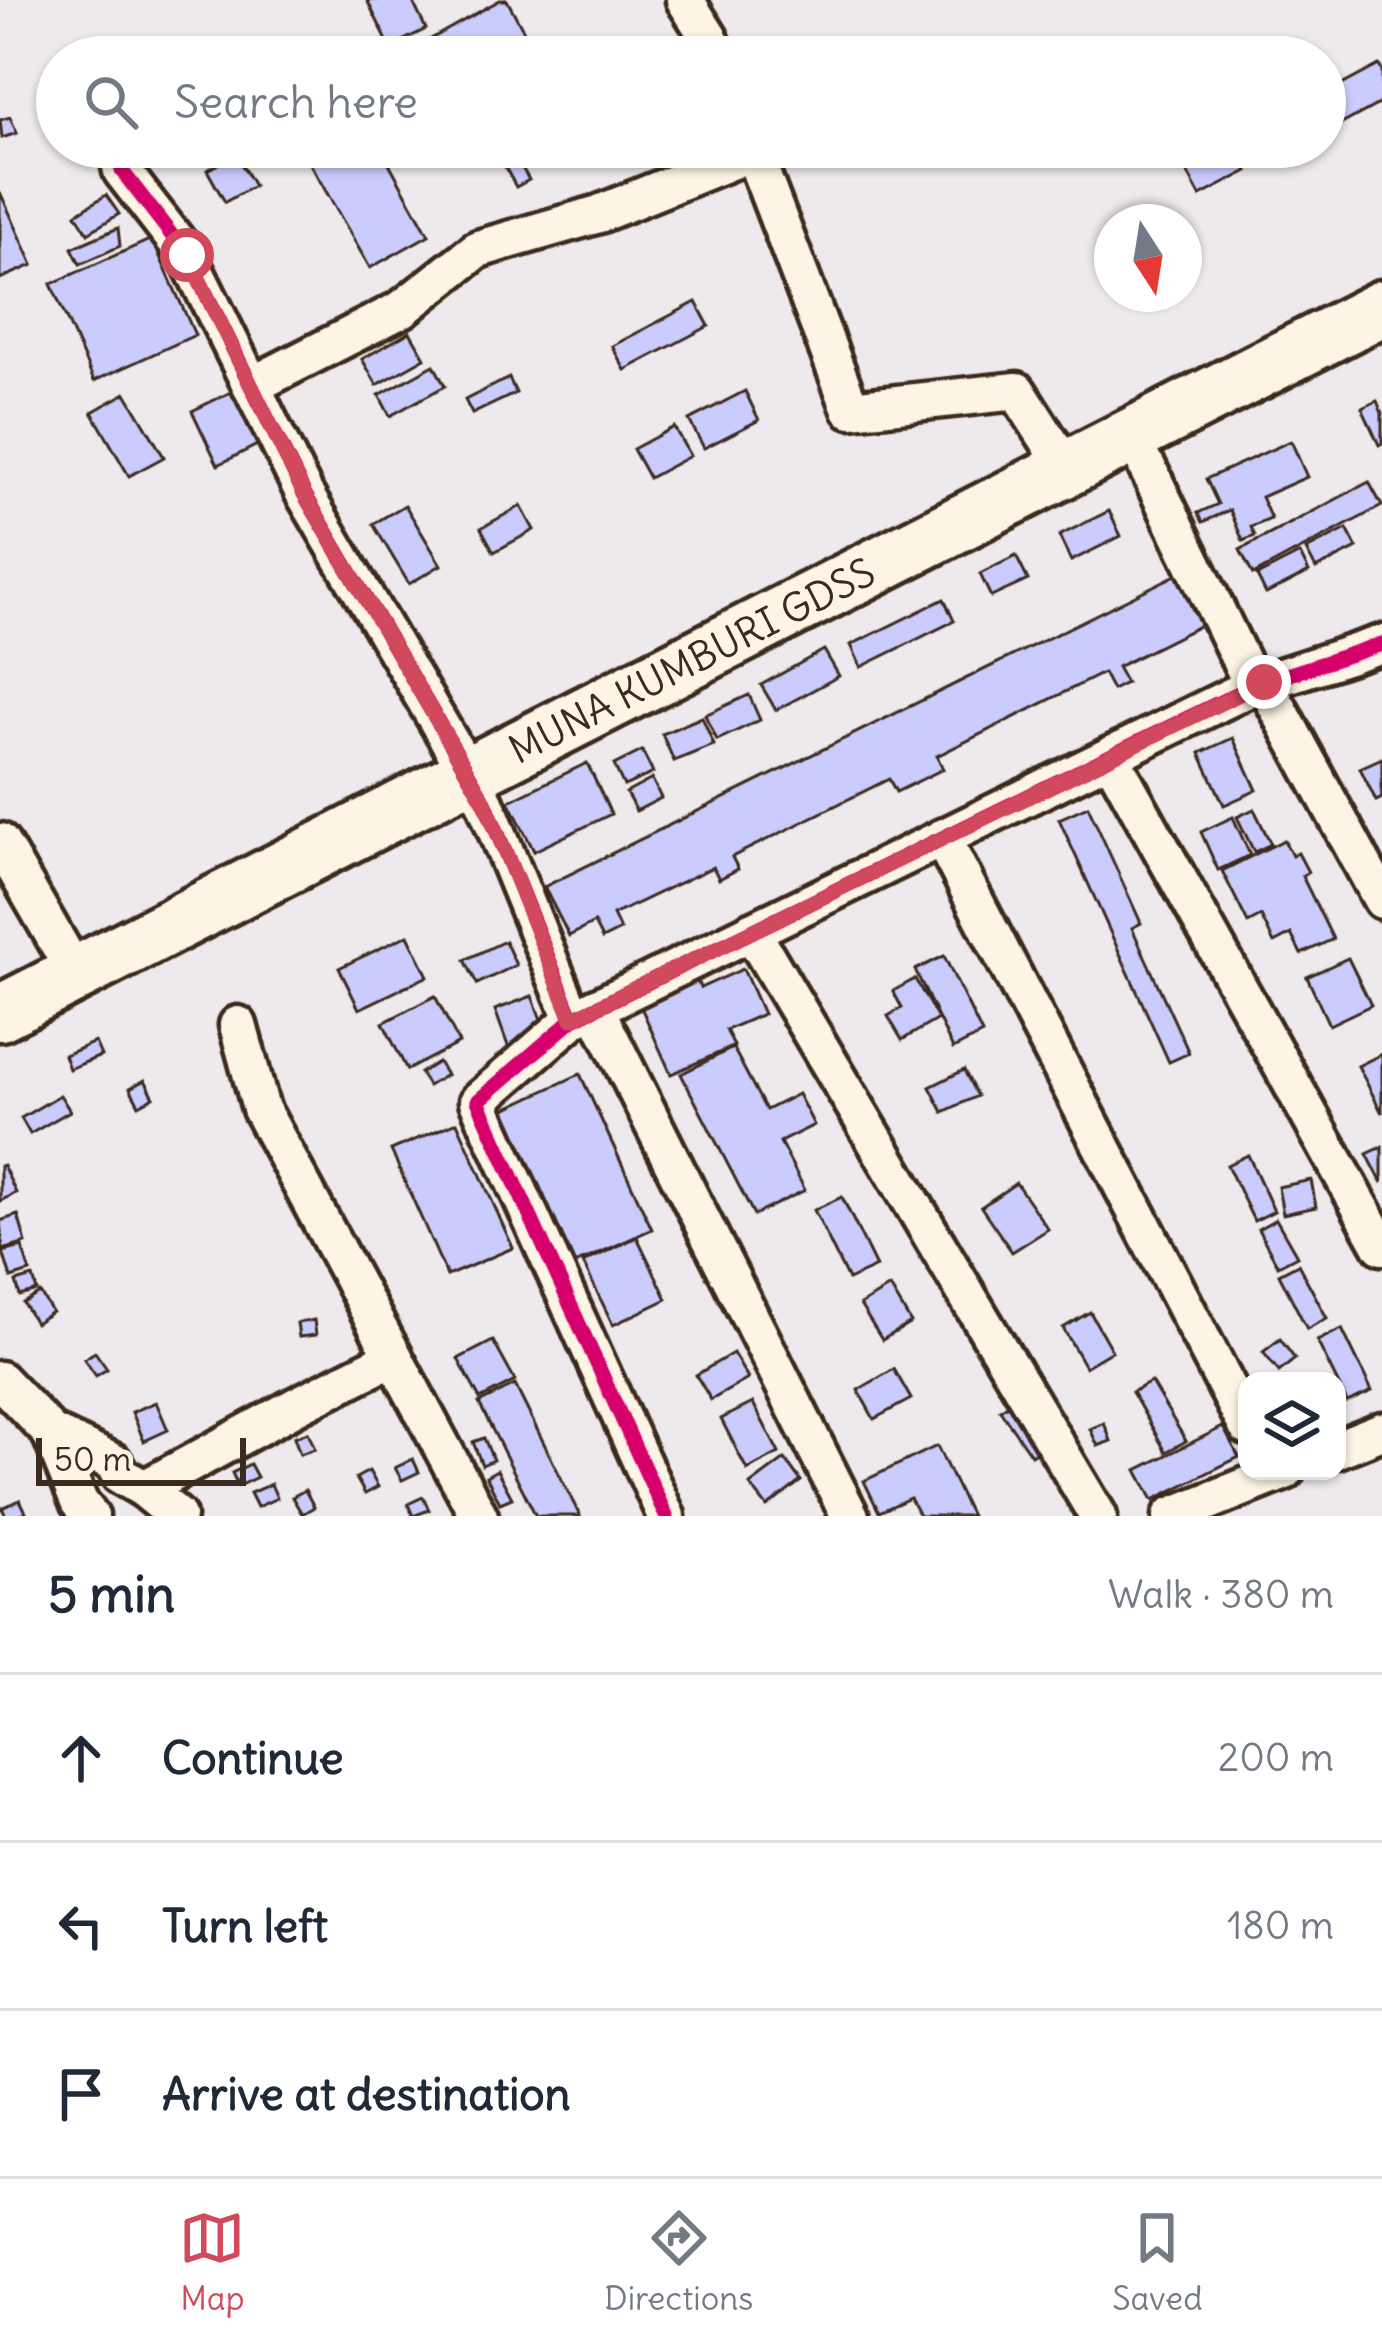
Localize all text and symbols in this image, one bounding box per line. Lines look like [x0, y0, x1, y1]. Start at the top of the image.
search box [36, 36, 1346, 168]
icon: search [78, 69, 144, 135]
text: Search here [174, 74, 418, 130]
north arrow [1094, 204, 1202, 312]
route start [160, 228, 214, 282]
street label: MUNA KUMBURI GDSS [501, 547, 883, 775]
route end [1237, 655, 1291, 709]
map controls [1238, 1372, 1346, 1480]
button: layers [1238, 1372, 1346, 1480]
scale bar [36, 1432, 246, 1485]
text: 50 m [54, 1438, 131, 1480]
text: 5 min [48, 1562, 175, 1626]
text: Walk · 380 m [1108, 1570, 1334, 1619]
icon: ahead [48, 1725, 114, 1791]
text: Continue [162, 1730, 344, 1786]
text: 200 m [1218, 1733, 1334, 1782]
icon: left [48, 1893, 114, 1959]
text: Turn left [162, 1898, 328, 1954]
text: 180 m [1227, 1901, 1334, 1950]
icon: arrive [48, 2061, 114, 2127]
text: Arrive at destination [162, 2066, 571, 2122]
tab: Map [179, 2205, 245, 2319]
tab: Directions [604, 2205, 753, 2319]
tab: Saved [1112, 2205, 1203, 2319]

